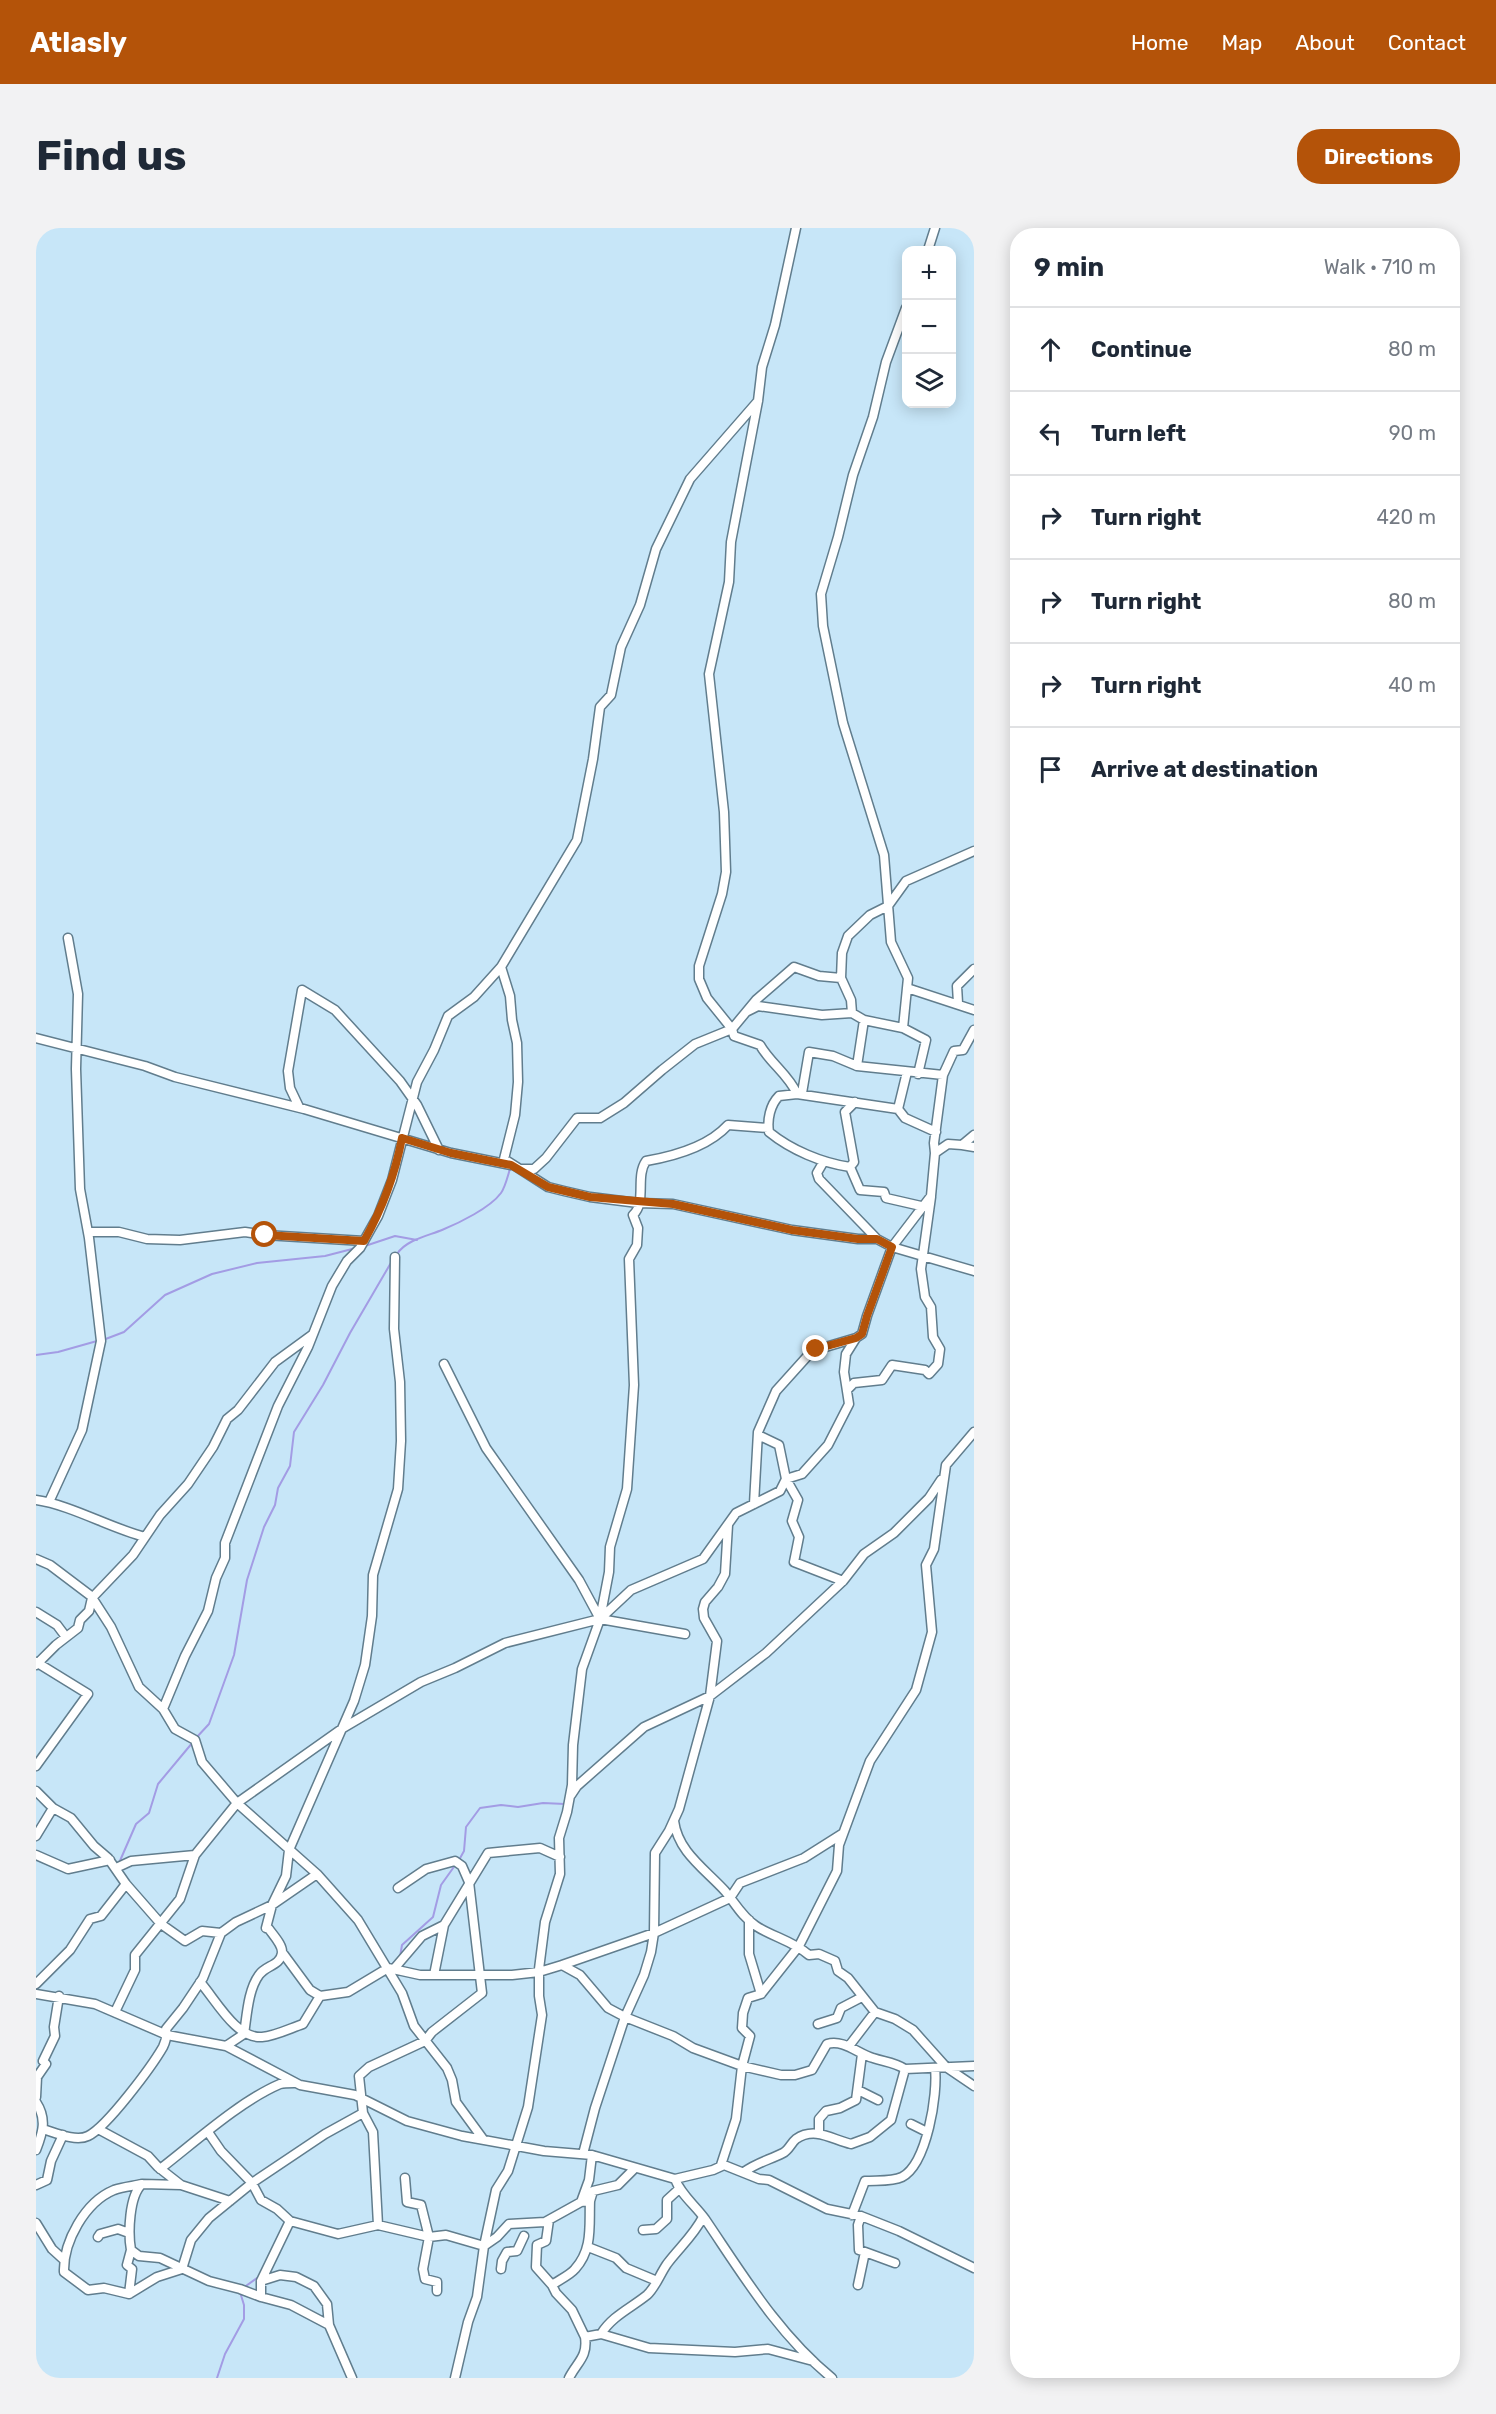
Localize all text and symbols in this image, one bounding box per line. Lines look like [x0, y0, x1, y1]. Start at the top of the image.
text: Atlasly [30, 26, 127, 59]
text: Home [1131, 30, 1188, 55]
text: Map [1221, 30, 1262, 55]
text: About [1295, 30, 1355, 55]
text: Contact [1388, 30, 1466, 55]
button: Directions [1297, 129, 1460, 184]
text: Find us [36, 131, 187, 181]
map controls [902, 246, 956, 408]
button: + [902, 246, 956, 300]
text: 9 min [1034, 252, 1104, 283]
text: Walk · 710 m [1324, 255, 1436, 279]
button: − [902, 300, 956, 354]
icon: ahead [1034, 333, 1067, 366]
text: Continue [1091, 336, 1192, 363]
text: 80 m [1388, 337, 1436, 361]
button: layers [902, 354, 956, 408]
icon: left [1034, 417, 1067, 450]
text: Turn left [1091, 420, 1186, 447]
text: 90 m [1389, 421, 1436, 445]
icon: right [1034, 501, 1067, 534]
text: Turn right [1091, 504, 1201, 531]
text: 420 m [1376, 505, 1436, 529]
icon: right [1034, 585, 1067, 618]
text: Turn right [1091, 588, 1201, 615]
text: 80 m [1388, 589, 1436, 613]
icon: right [1034, 669, 1067, 702]
text: Turn right [1091, 672, 1201, 699]
text: 40 m [1388, 673, 1436, 697]
icon: arrive [1034, 753, 1067, 786]
text: Arrive at destination [1091, 756, 1318, 783]
route start [251, 1221, 277, 1247]
route end [802, 1335, 828, 1361]

